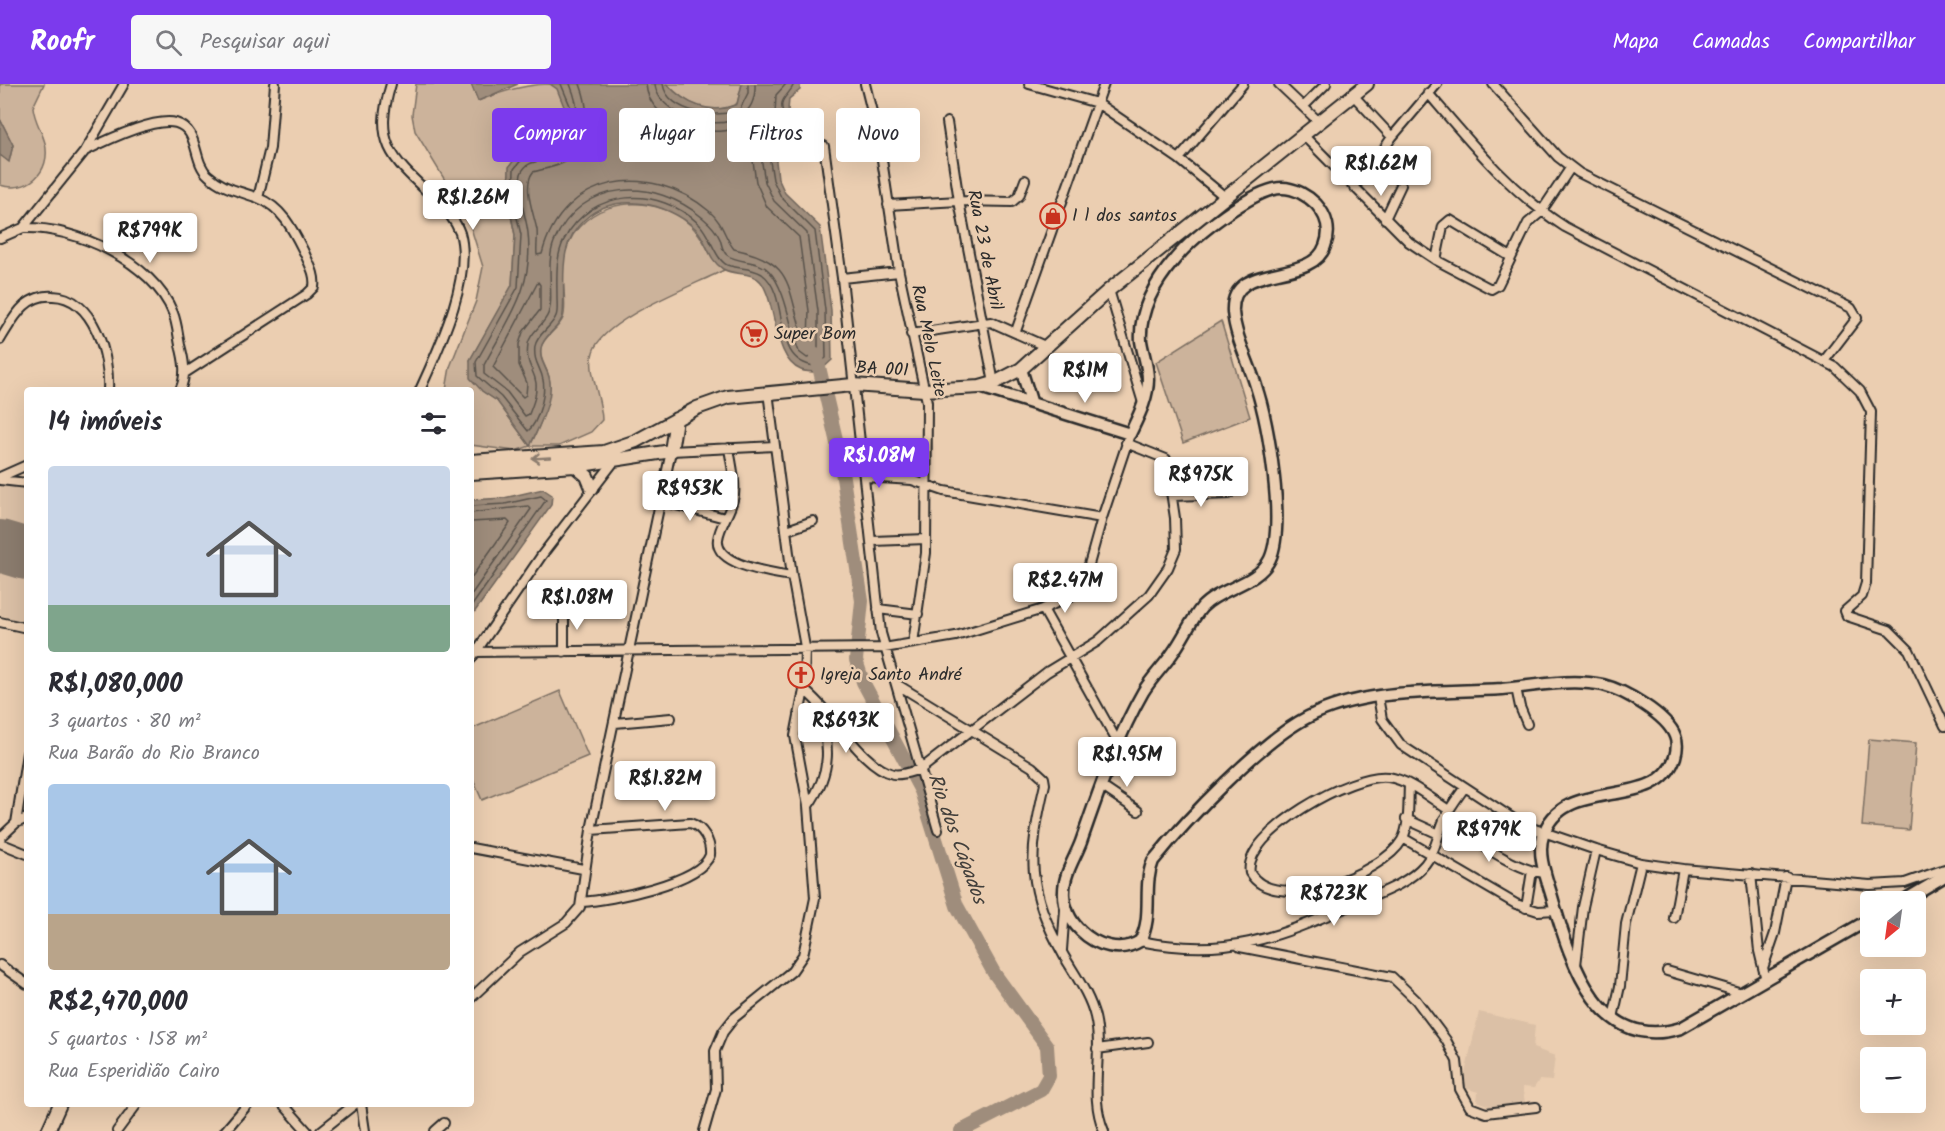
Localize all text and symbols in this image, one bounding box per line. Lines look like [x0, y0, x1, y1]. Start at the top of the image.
search box [131, 15, 551, 69]
text: Roofr [30, 20, 95, 65]
text: Pesquisar aqui [200, 25, 330, 60]
icon: search [152, 26, 185, 59]
text: Mapa [1612, 26, 1659, 59]
text: Camadas [1692, 26, 1770, 59]
text: Compartilhar [1803, 26, 1915, 59]
chip: Comprar [492, 108, 607, 162]
chip: Alugar [619, 108, 715, 162]
chip: Filtros [727, 108, 824, 162]
chip: Novo [836, 108, 920, 162]
pin: R$1.62M [1326, 146, 1436, 197]
text: R$1.62M [1345, 149, 1417, 181]
pin: R$1.26M [418, 180, 528, 231]
text: R$1.26M [437, 183, 509, 215]
street label: Rua 23 de Abril [958, 187, 1010, 313]
shop icon: I l dos santos [1038, 201, 1068, 231]
place label: I l dos santos [1072, 202, 1177, 231]
pin: R$799K [101, 213, 199, 264]
text: R$799K [117, 216, 183, 248]
street label: Rua Melo Leite [902, 282, 954, 400]
supermarket icon: Super Bom [739, 319, 769, 349]
place label: Super Bom [774, 320, 856, 349]
pin: R$1M [1049, 353, 1121, 404]
street label: BA 001 [855, 354, 909, 386]
text: R$1M [1062, 356, 1108, 388]
text: 14 imóveis [48, 402, 162, 444]
icon: filters [417, 407, 450, 440]
pin: R$1.08M [824, 438, 934, 489]
text: R$1.08M [843, 441, 915, 473]
one-way arrow [531, 452, 551, 463]
pin: R$975K [1152, 457, 1250, 508]
text: R$975K [1168, 460, 1234, 492]
pin: R$953K [641, 471, 739, 522]
text: R$953K [656, 474, 724, 506]
icon: home [195, 505, 303, 613]
pin: R$2.47M [1010, 563, 1120, 614]
text: R$2.47M [1027, 566, 1103, 598]
pin: R$1.08M [522, 580, 632, 631]
text: R$1.08M [541, 583, 613, 615]
church icon: Igreja Santo André [786, 660, 816, 690]
place label: Igreja Santo André [820, 661, 963, 690]
text: R$1,080,000 [48, 664, 183, 706]
pin: R$693K [797, 703, 895, 754]
text: 3 quartos · 80 m² [48, 706, 201, 738]
text: R$693K [812, 706, 880, 738]
pin: R$1.95M [1072, 737, 1182, 788]
text: Rua Barão do Rio Branco [48, 738, 260, 770]
text: R$1.95M [1092, 740, 1162, 772]
pin: R$1.82M [610, 761, 720, 812]
text: R$1.82M [628, 764, 702, 796]
water label: Rio dos Cágados [918, 769, 995, 911]
pin: R$979K [1440, 812, 1538, 863]
text: R$979K [1456, 815, 1522, 847]
icon: home [195, 823, 303, 931]
pin: R$723K [1285, 876, 1383, 927]
text: R$723K [1300, 879, 1368, 911]
north arrow [1860, 891, 1926, 957]
map controls [1860, 891, 1926, 1113]
button: + [1860, 969, 1926, 1035]
text: R$2,470,000 [48, 982, 188, 1024]
text: 5 quartos · 158 m² [48, 1024, 207, 1056]
button: − [1860, 1047, 1926, 1113]
text: Rua Esperidião Cairo [48, 1056, 220, 1088]

